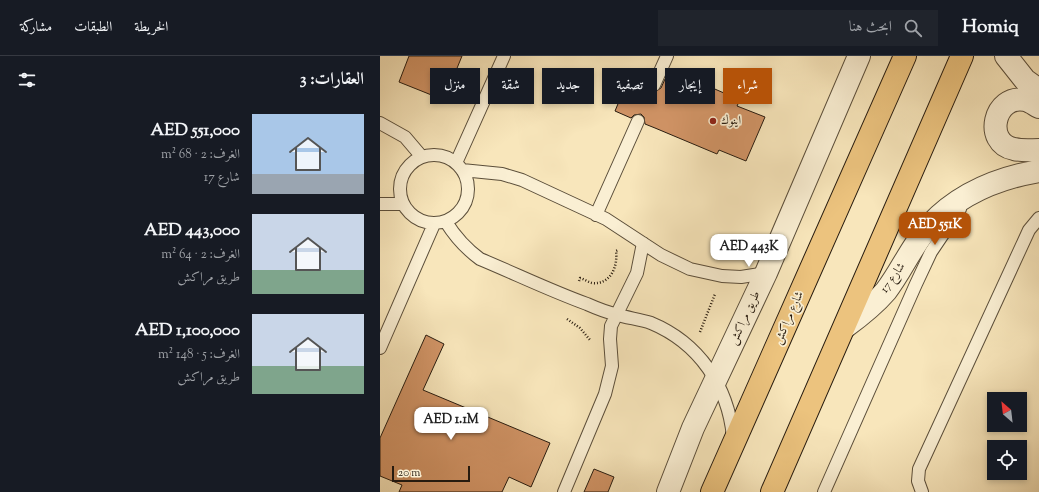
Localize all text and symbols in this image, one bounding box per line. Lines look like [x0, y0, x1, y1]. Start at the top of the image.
search box [658, 10, 938, 46]
text: Homiq [962, 14, 1019, 41]
text: ابحث هنا [849, 17, 892, 38]
icon: search [902, 17, 924, 39]
text: مشاركة [20, 18, 52, 38]
text: الطبقات [74, 18, 112, 38]
text: الخريطة [134, 18, 168, 38]
text: العقارات: 3 [300, 68, 364, 92]
chip: منزل [430, 68, 480, 104]
chip: شقة [488, 68, 534, 104]
chip: جديد [542, 68, 594, 104]
chip: تصفية [602, 68, 657, 104]
chip: إيجار [665, 68, 715, 104]
chip: شراء [723, 68, 772, 104]
icon: filters [16, 69, 38, 91]
place label: اينوك [721, 112, 742, 130]
marker: اينوك [708, 116, 718, 126]
text: AED 551,000 [151, 119, 240, 143]
icon: home [284, 130, 332, 178]
text: الغرف: 2 · 68 m² [161, 146, 240, 164]
text: شارع 17 [204, 169, 240, 187]
pin: AED 551K [894, 212, 976, 246]
text: AED 551K [908, 216, 962, 234]
text: AED 443,000 [144, 219, 240, 243]
icon: home [284, 230, 332, 278]
pin: AED 443K [708, 234, 790, 268]
text: AED 443K [719, 238, 779, 256]
text: الغرف: 2 · 64 m² [161, 246, 240, 264]
street label: شارع 17 [876, 259, 911, 297]
text: طريق مراكش [177, 269, 240, 287]
street label: طريق مراكش [725, 288, 765, 348]
street label: شارع مراكش [769, 288, 810, 348]
text: AED 1,100,000 [135, 319, 240, 343]
icon: home [284, 330, 332, 378]
text: الغرف: 5 · 148 m² [158, 346, 240, 364]
text: طريق مراكش [177, 369, 240, 387]
north arrow [987, 392, 1027, 432]
map controls [987, 392, 1027, 480]
pin: AED 1.1M [410, 407, 492, 441]
text: AED 1.1M [423, 411, 479, 429]
button: locate [987, 440, 1027, 480]
scale bar [392, 464, 470, 483]
text: 20 m [398, 465, 420, 481]

